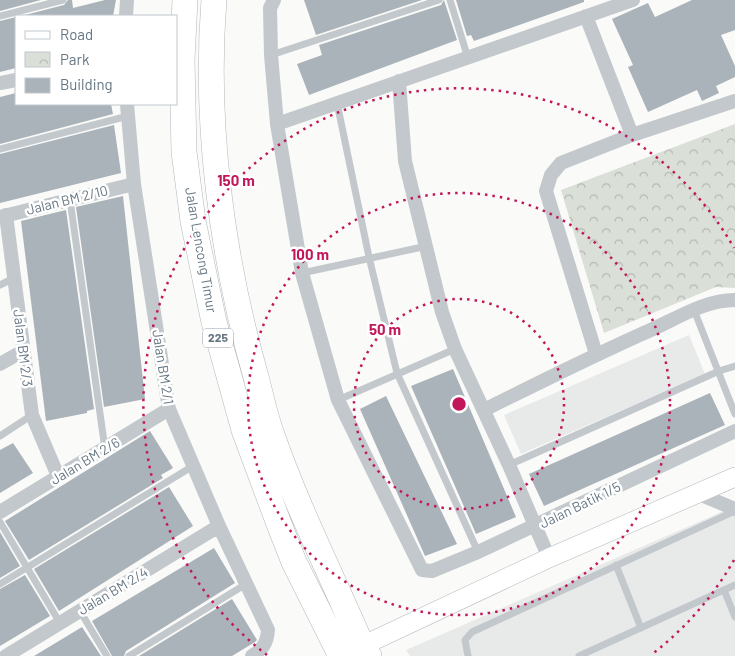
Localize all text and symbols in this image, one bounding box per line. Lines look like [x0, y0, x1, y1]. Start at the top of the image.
legend [15, 15, 178, 105]
text: Road [60, 25, 93, 43]
text: Park [60, 50, 90, 68]
text: Building [60, 75, 113, 93]
text: 150 m [217, 171, 255, 189]
street label: Jalan BM 2/10 [24, 181, 109, 218]
street label: Jalan Lencong Timur [182, 186, 221, 314]
text: 100 m [291, 245, 329, 263]
street label: Jalan BM 2/3 [10, 308, 37, 388]
text: 50 m [369, 320, 401, 338]
street label: Jalan BM 2/1 [149, 328, 178, 406]
road number: 225 [203, 328, 233, 348]
centre of rings [450, 395, 468, 413]
street label: Jalan BM 2/6 [47, 433, 122, 488]
street label: Jalan Batik 1/5 [537, 478, 623, 531]
street label: Jalan BM 2/4 [75, 563, 151, 618]

